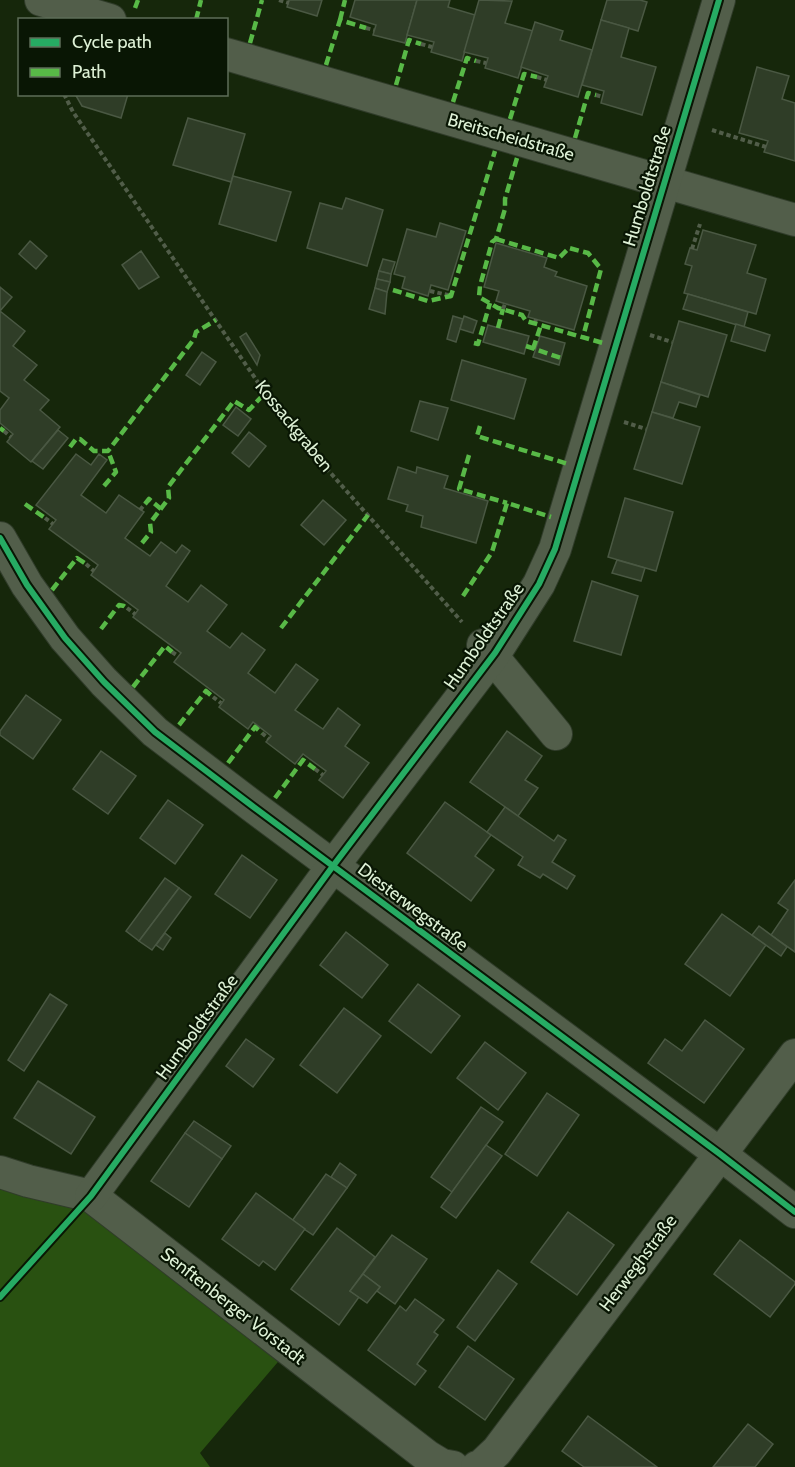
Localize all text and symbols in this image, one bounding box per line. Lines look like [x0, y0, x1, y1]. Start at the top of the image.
legend [18, 18, 228, 96]
text: Cycle path [72, 31, 152, 53]
text: Path [72, 61, 106, 83]
street label: Breitscheidstraße [445, 108, 577, 166]
street label: Humboldtstraße [618, 123, 676, 249]
street label: Kossackgraben [250, 376, 338, 476]
street label: Humboldtstraße [439, 578, 529, 694]
street label: Diesterwegstraße [353, 858, 473, 956]
street label: Humboldtstraße [151, 970, 243, 1084]
street label: Herweghstraße [594, 1210, 682, 1316]
street label: Senftenberger Vorstadt [156, 1243, 310, 1369]

